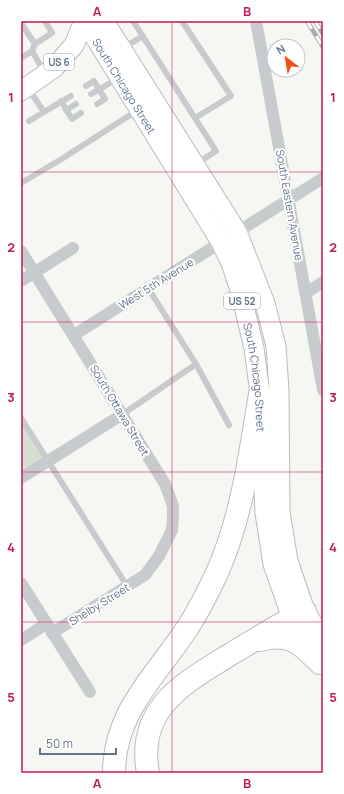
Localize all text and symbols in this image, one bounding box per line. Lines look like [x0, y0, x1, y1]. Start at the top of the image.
text: A [93, 2, 102, 20]
text: B [243, 2, 251, 20]
street label: South Chicago Street [90, 35, 160, 136]
north arrow [266, 38, 306, 78]
text: N [273, 40, 288, 57]
road number: US 6 [44, 54, 74, 70]
text: 1 [8, 88, 14, 106]
text: 1 [330, 88, 336, 106]
street label: South Eastern Avenue [273, 149, 307, 262]
text: 2 [7, 238, 15, 256]
text: 2 [329, 238, 337, 256]
street label: West 5th Avenue [116, 254, 197, 312]
road number: US 52 [224, 293, 260, 309]
street label: South Chicago Street [241, 321, 269, 432]
street label: South Ottawa Street [87, 362, 153, 458]
text: 3 [7, 388, 15, 406]
text: 3 [329, 388, 337, 406]
text: 4 [7, 538, 15, 556]
text: 4 [329, 538, 337, 556]
street label: Shelby Street [66, 579, 132, 629]
text: 5 [7, 688, 15, 706]
text: 5 [329, 688, 337, 706]
scale bar [40, 730, 116, 756]
text: 50 m [46, 735, 73, 752]
text: A [93, 774, 102, 792]
text: B [243, 774, 251, 792]

